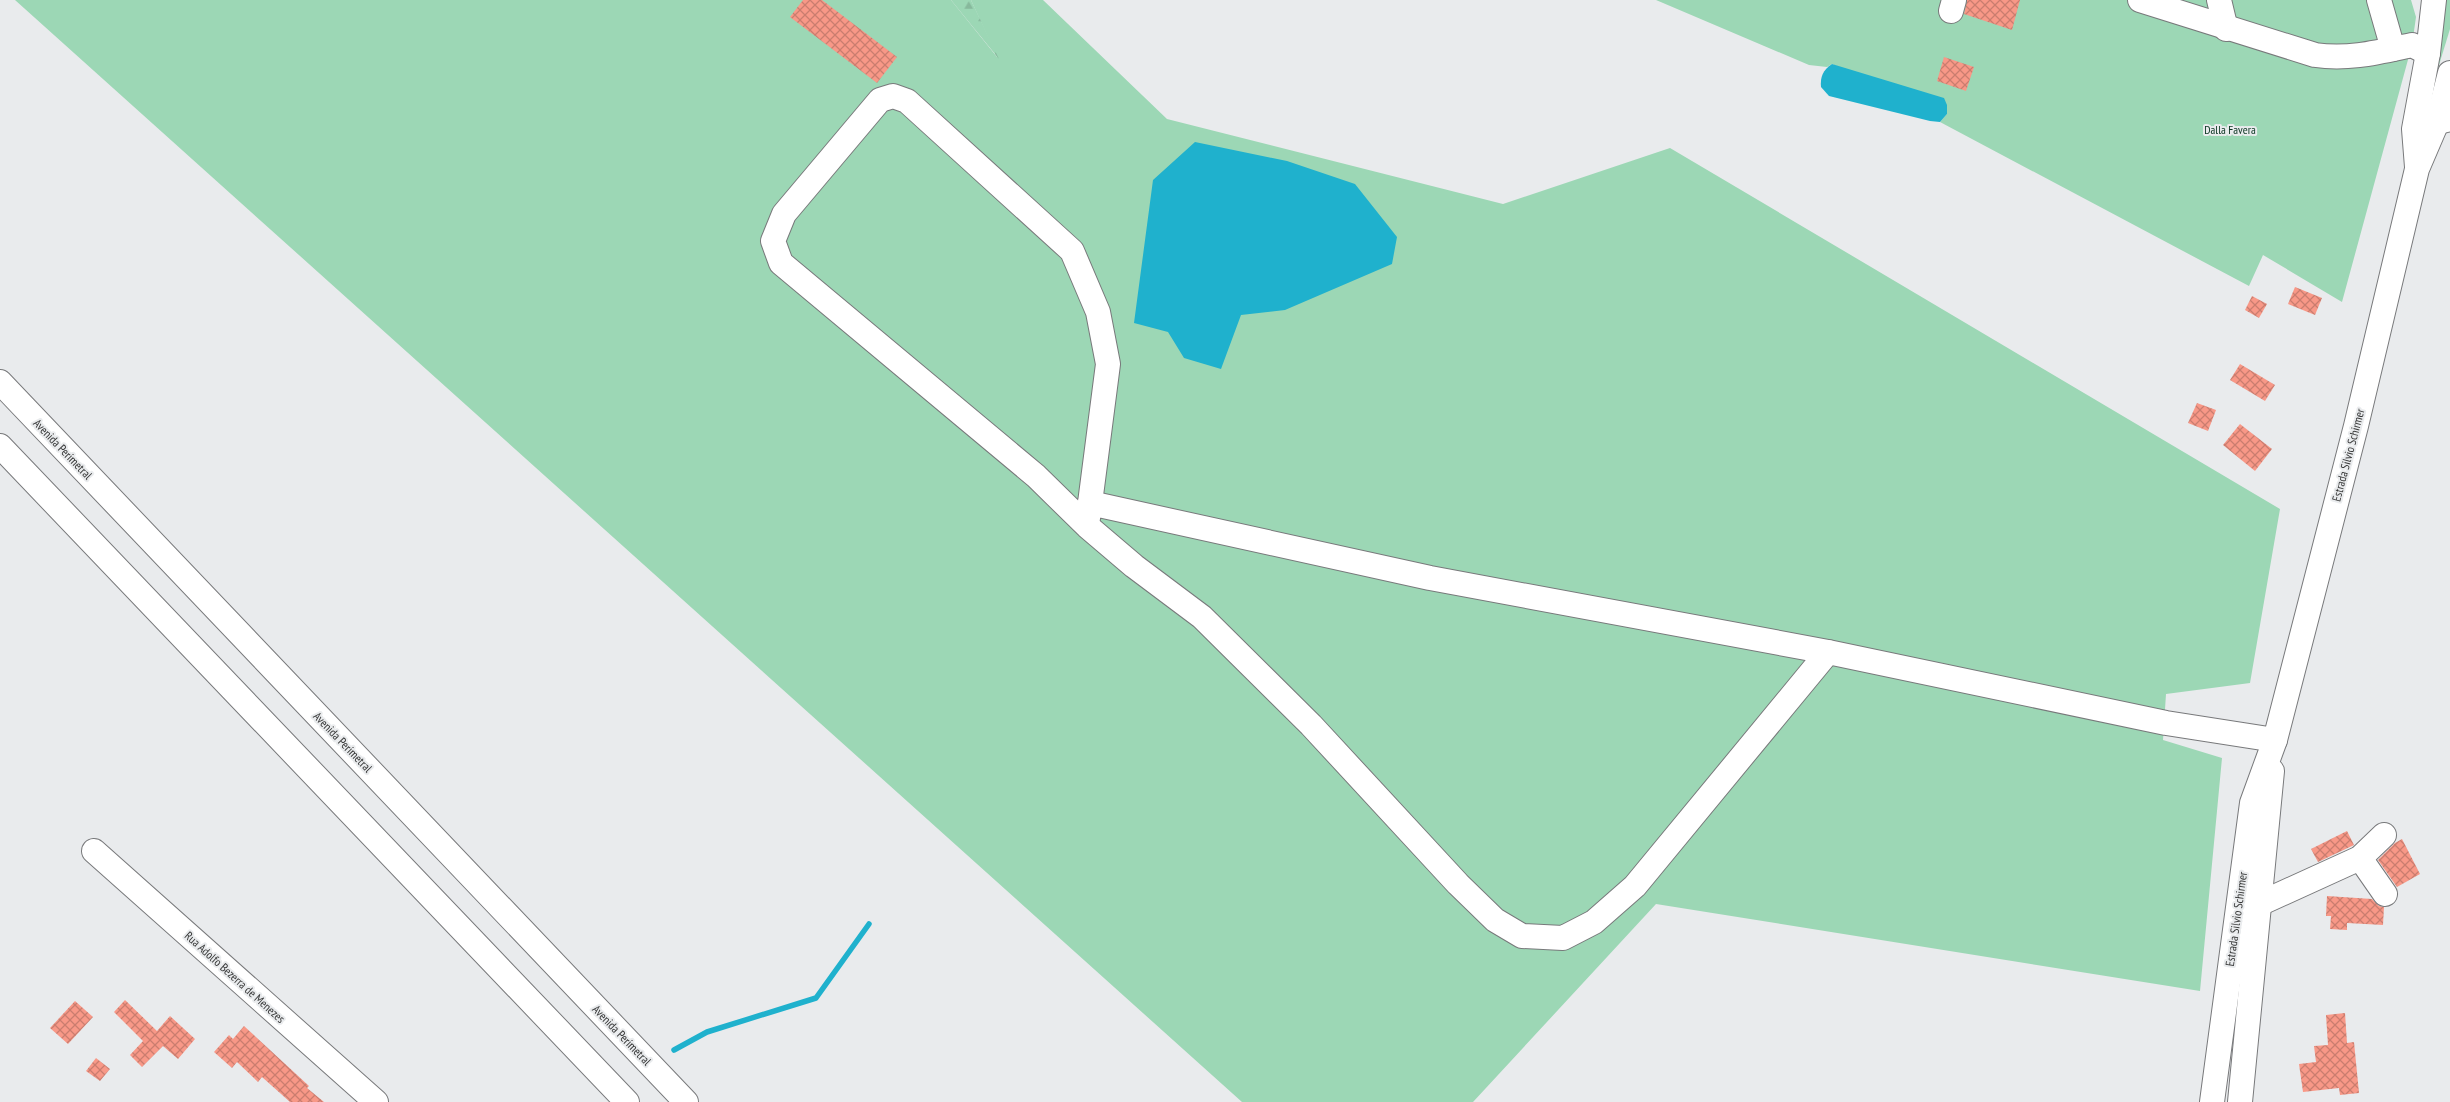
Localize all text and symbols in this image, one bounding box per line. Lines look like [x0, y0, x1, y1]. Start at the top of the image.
park label: Dalla Favera [2204, 122, 2256, 137]
street label: Estrada Silvio Schirmer [2328, 406, 2368, 503]
street label: Avenida Perimetral [30, 416, 96, 482]
street label: Avenida Perimetral [310, 709, 376, 775]
street label: Estrada Silvio Schirmer [2222, 870, 2250, 967]
street label: Rua Adolfo Bezerra de Menezes [182, 928, 288, 1026]
street label: Avenida Perimetral [589, 1002, 655, 1068]

